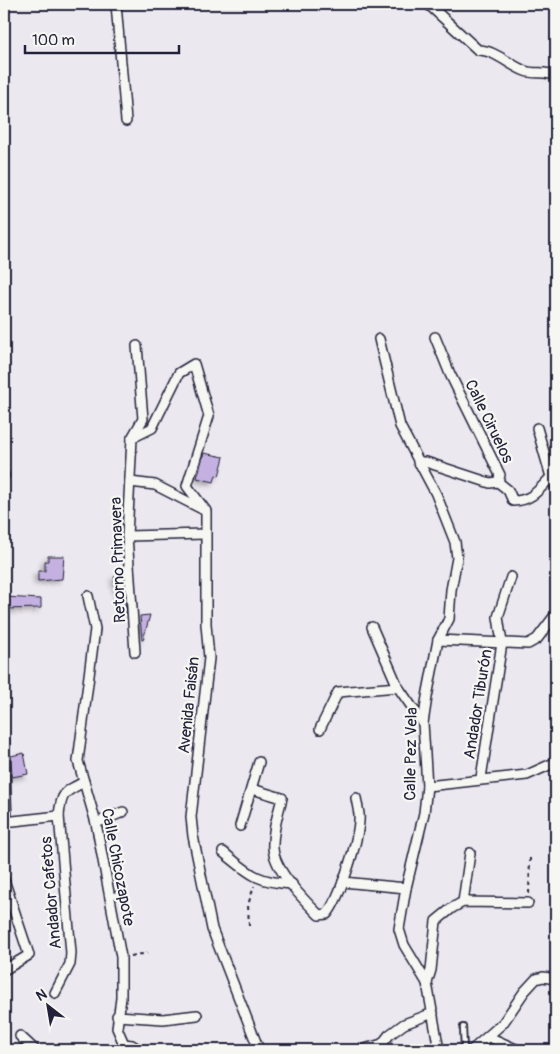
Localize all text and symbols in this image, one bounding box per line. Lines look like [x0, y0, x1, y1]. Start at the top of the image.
scale bar [25, 22, 179, 54]
text: 100 m [32, 31, 75, 50]
street label: Calle Ciruelos [460, 377, 518, 466]
street label: Retorno Primavera [106, 497, 130, 623]
street label: Andador Tiburón [459, 648, 497, 761]
street label: Avenida Faisán [174, 656, 204, 755]
street label: Calle Pez Vela [400, 707, 422, 801]
street label: Calle Chicozapote [97, 807, 139, 928]
street label: Andador Cafetos [36, 836, 66, 950]
north arrow [22, 982, 72, 1032]
text: N [33, 986, 50, 1005]

